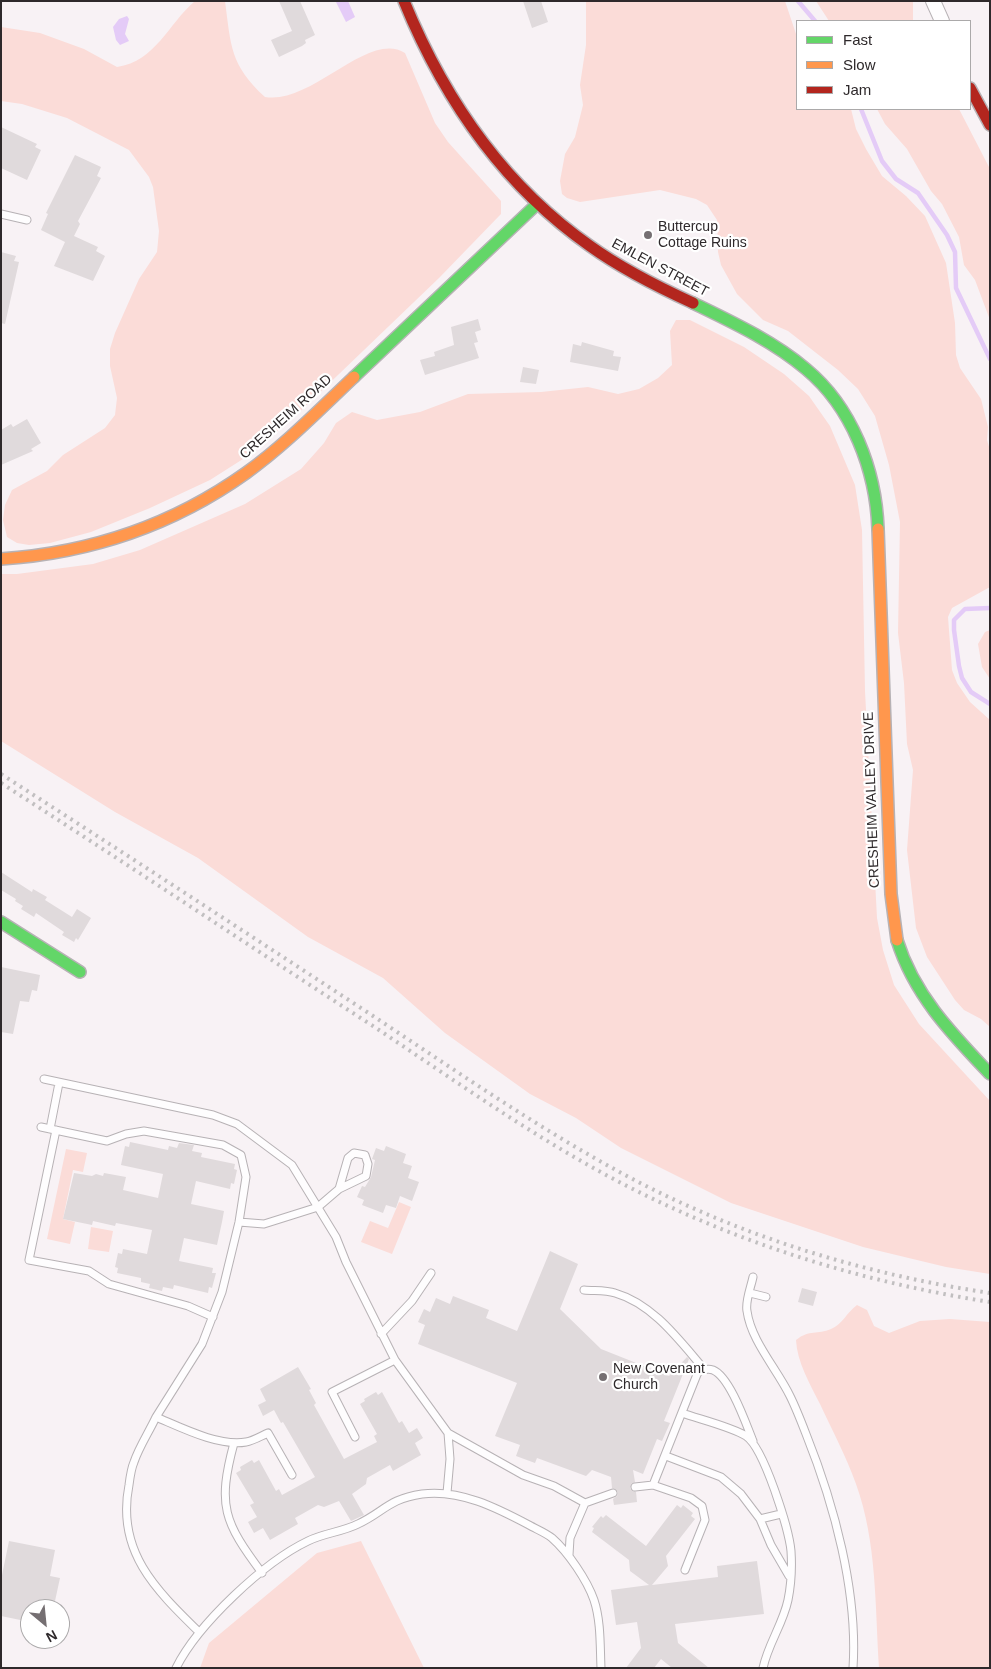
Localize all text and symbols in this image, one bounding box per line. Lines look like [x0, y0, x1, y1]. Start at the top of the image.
legend [796, 20, 971, 110]
text: Fast [843, 31, 872, 48]
text: Slow [843, 56, 876, 73]
text: Jam [843, 81, 871, 98]
place label: Buttercup Cottage Ruins [658, 219, 747, 252]
marker: Buttercup Cottage Ruins [642, 229, 654, 241]
street label: EMLEN STREET [609, 235, 711, 301]
street label: CRESHEIM ROAD [236, 371, 336, 463]
street label: CRESHEIM VALLEY DRIVE [861, 712, 883, 888]
place label: New Covenant Church [613, 1361, 705, 1394]
marker: New Covenant Church [597, 1371, 609, 1383]
north arrow [20, 1599, 70, 1649]
text: N [43, 1627, 60, 1646]

